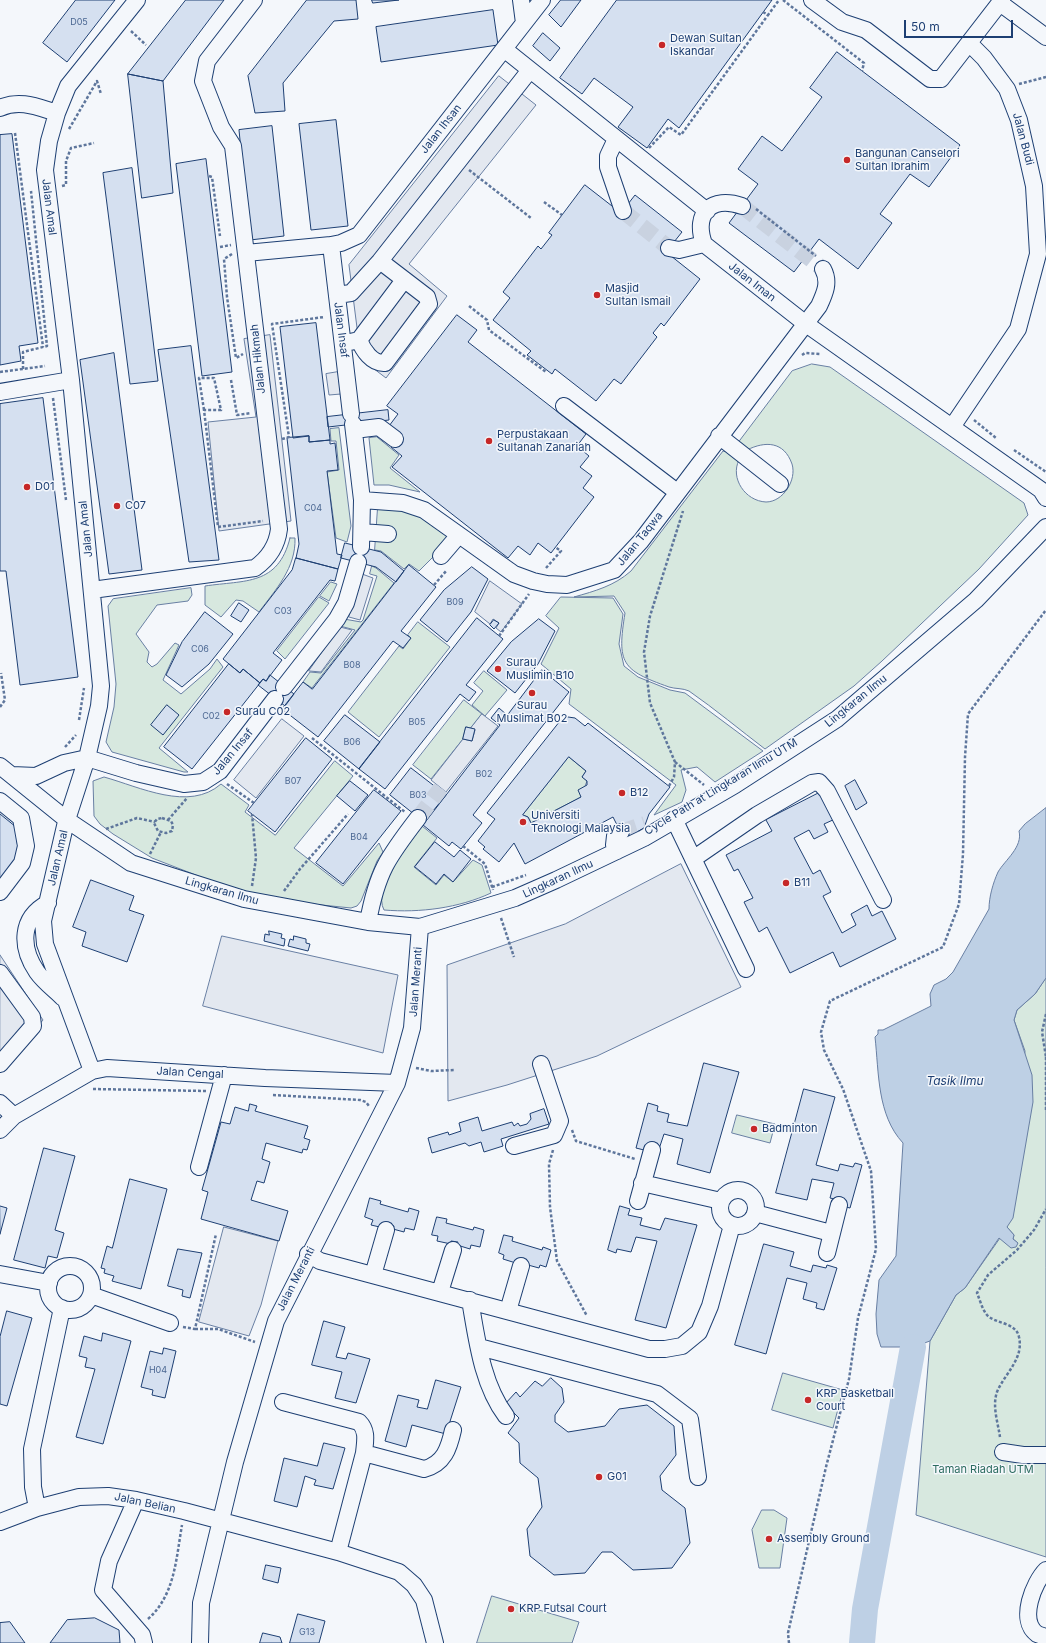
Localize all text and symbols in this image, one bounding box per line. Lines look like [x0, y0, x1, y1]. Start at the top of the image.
scale bar [906, 12, 1015, 38]
house number: D05 [70, 17, 88, 27]
text: 50 m [911, 19, 940, 34]
place label: Dewan Sultan Iskandar [670, 32, 742, 58]
marker: Dewan Sultan Iskandar [657, 40, 667, 50]
street label: Jalan Ihsan [418, 102, 464, 156]
street label: Jalan Budi [1010, 111, 1036, 167]
place label: Bangunan Canselori Sultan Ibrahim [855, 147, 960, 173]
marker: Bangunan Canselori Sultan Ibrahim [842, 155, 852, 165]
street label: Jalan Amal [39, 178, 59, 236]
street label: Jalan Iman [726, 260, 778, 304]
place label: Masjid Sultan Ismail [605, 282, 671, 308]
marker: Masjid Sultan Ismail [592, 290, 602, 300]
street label: Jalan Insaf [331, 301, 351, 359]
street label: Jalan Hikmah [248, 323, 268, 395]
place label: Perpustakaan Sultanah Zanariah [497, 428, 591, 454]
marker: Perpustakaan Sultanah Zanariah [484, 436, 494, 446]
place label: D01 [35, 480, 54, 494]
marker: D01 [22, 482, 32, 492]
place label: C07 [125, 499, 146, 513]
street label: Jalan Amal [76, 500, 96, 558]
marker: C07 [112, 501, 122, 511]
house number: C04 [304, 503, 322, 513]
street label: Jalan Taqwa [614, 509, 666, 569]
house number: B09 [446, 597, 464, 607]
house number: C03 [274, 606, 292, 616]
house number: C06 [191, 644, 209, 654]
place label: Surau Muslimin B10 [506, 656, 574, 682]
house number: B08 [343, 660, 361, 670]
marker: Surau Muslimin B10 [493, 664, 503, 674]
street label: Lingkaran Ilmu [822, 672, 890, 730]
marker: Surau Muslimat B02 [527, 688, 537, 698]
place label: Surau Muslimat B02 [497, 699, 567, 725]
place label: Surau C02 [235, 705, 290, 719]
marker: Surau C02 [222, 707, 232, 717]
house number: C02 [202, 711, 220, 721]
house number: B05 [408, 717, 426, 727]
street label: Jalan Insaf [210, 726, 256, 778]
street label: Cycle Path at Lingkaran Ilmu UTM [642, 736, 800, 838]
house number: B06 [343, 737, 361, 747]
house number: B02 [475, 769, 493, 779]
house number: B07 [285, 776, 301, 786]
place label: B12 [630, 786, 648, 800]
marker: B12 [617, 788, 627, 798]
house number: B03 [409, 790, 427, 800]
place label: Universiti Teknologi Malaysia [531, 809, 630, 835]
marker: Universiti Teknologi Malaysia [518, 817, 528, 827]
street label: Jalan Amal [45, 829, 71, 887]
house number: B04 [350, 832, 368, 842]
street label: Lingkaran Ilmu [521, 857, 595, 901]
street label: Lingkaran Ilmu [184, 874, 260, 908]
place label: B11 [794, 876, 810, 890]
marker: B11 [781, 878, 791, 888]
street label: Jalan Meranti [407, 946, 425, 1018]
street label: Jalan Cengal [156, 1065, 224, 1081]
water label: Tasik Ilmu [926, 1074, 984, 1088]
place label: Badminton [762, 1122, 817, 1136]
marker: Badminton [749, 1124, 759, 1134]
street label: Jalan Meranti [274, 1245, 318, 1313]
house number: H04 [149, 1365, 167, 1375]
place label: KRP Basketball Court [816, 1387, 894, 1413]
marker: KRP Basketball Court [803, 1395, 813, 1405]
park label: Taman Riadah UTM [932, 1463, 1034, 1477]
place label: G01 [607, 1470, 627, 1484]
marker: G01 [594, 1472, 604, 1482]
street label: Jalan Belian [113, 1490, 177, 1516]
place label: Assembly Ground [777, 1532, 869, 1546]
marker: Assembly Ground [764, 1534, 774, 1544]
place label: KRP Futsal Court [519, 1602, 606, 1616]
marker: KRP Futsal Court [506, 1604, 516, 1614]
house number: G13 [299, 1627, 315, 1637]

